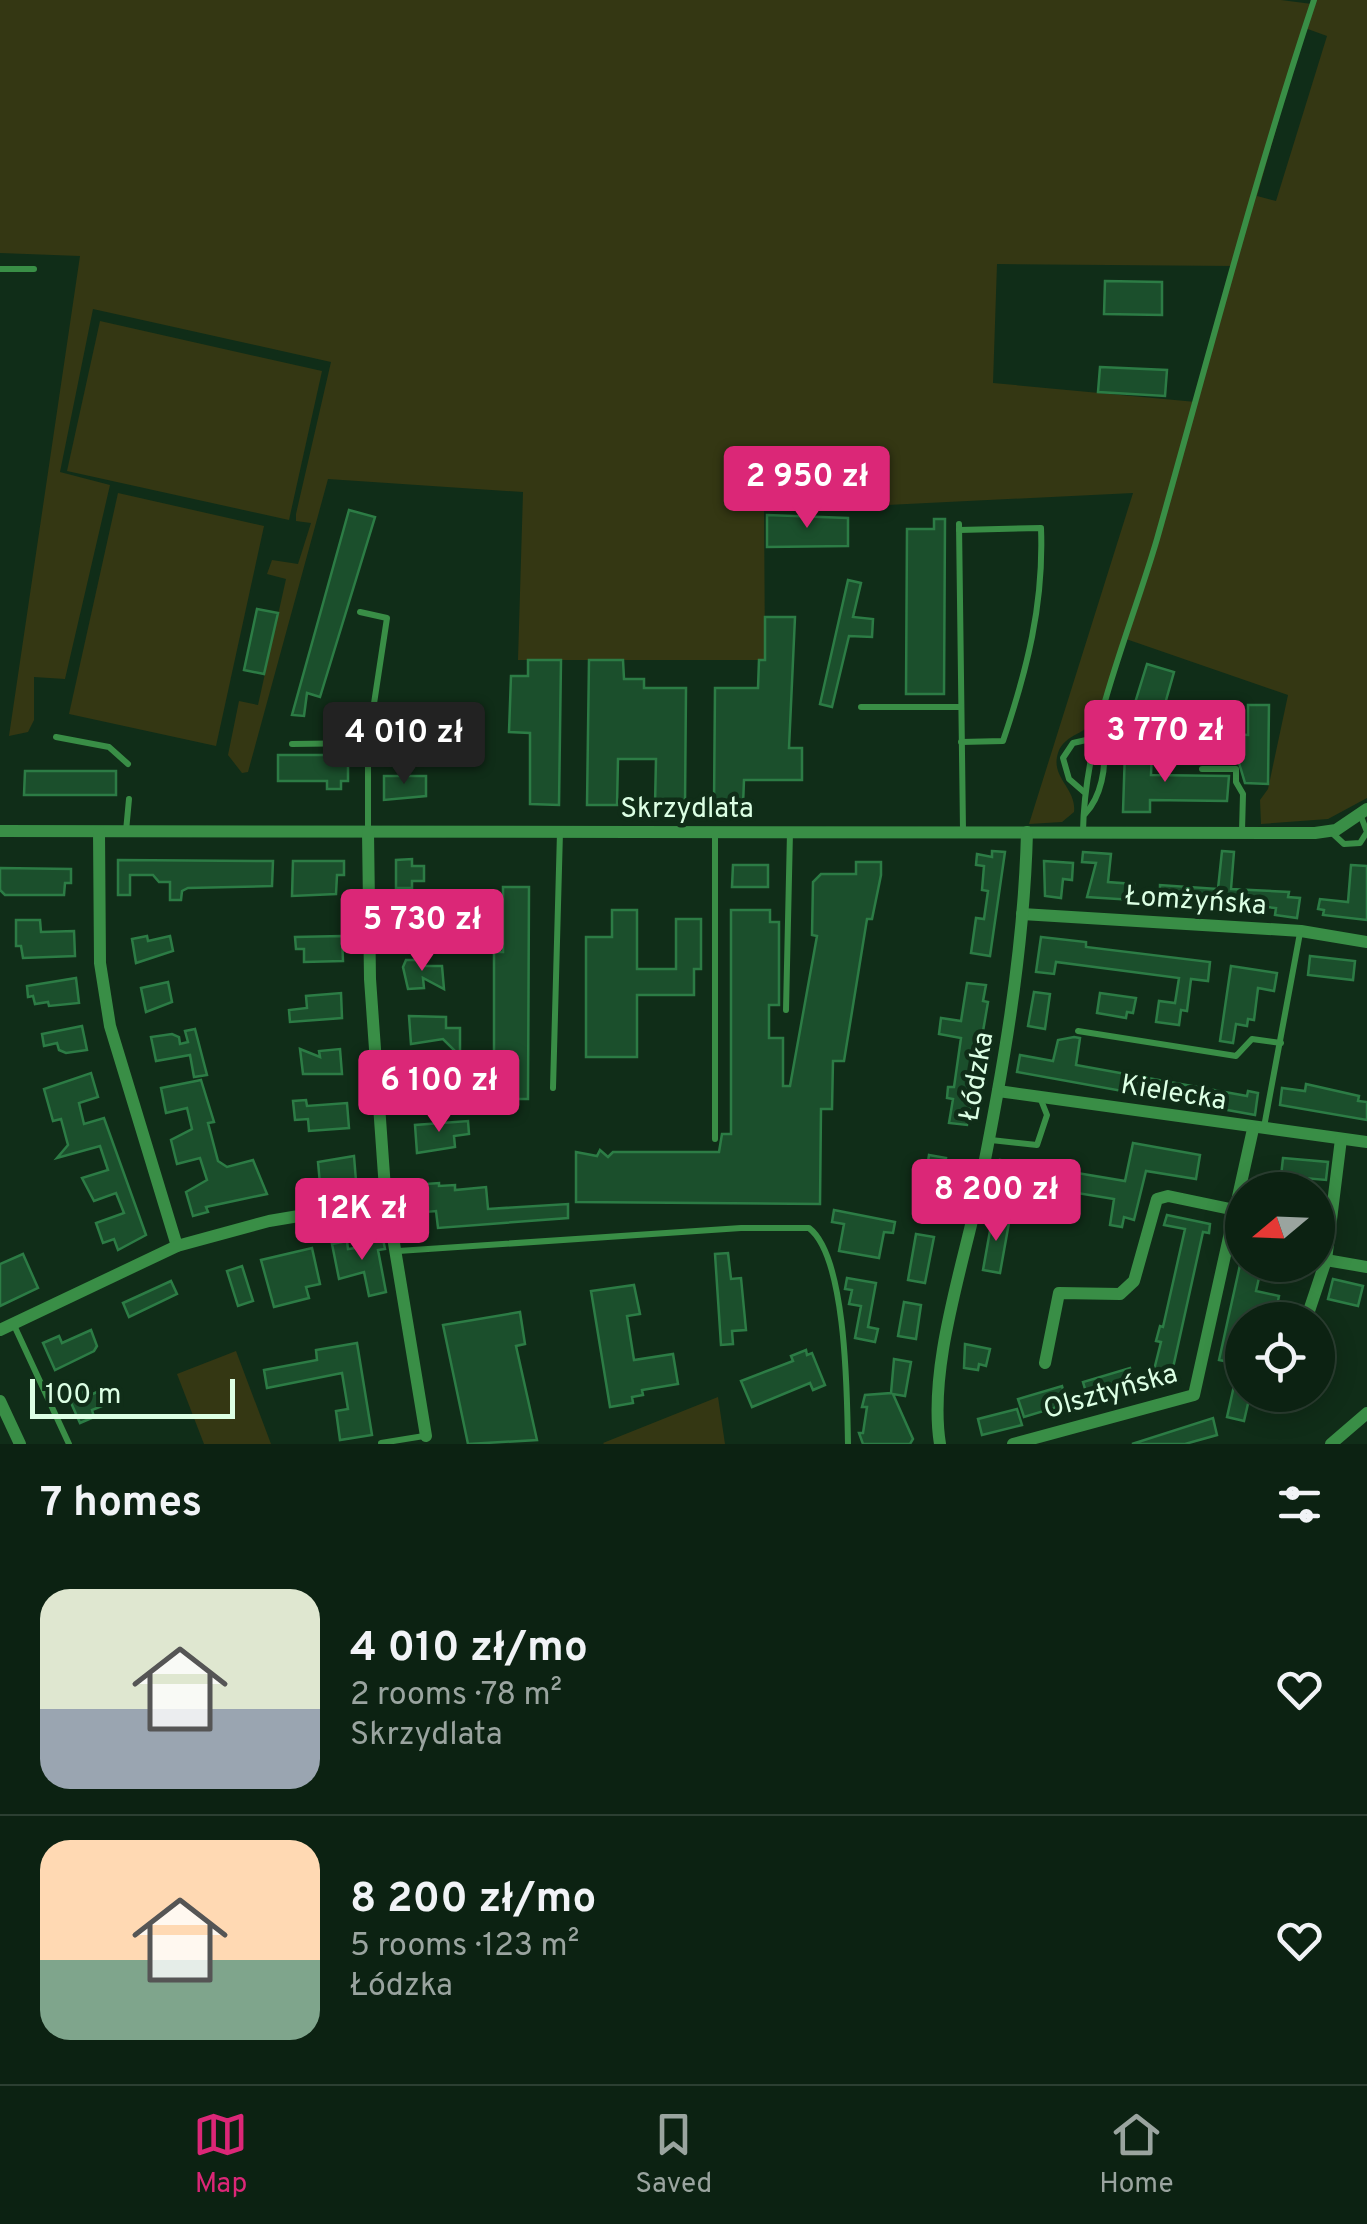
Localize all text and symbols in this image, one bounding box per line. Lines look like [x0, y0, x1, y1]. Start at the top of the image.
pin: 2 950 zł [704, 446, 910, 531]
text: 2 950 zł [746, 458, 868, 498]
pin: 3 770 zł [1062, 700, 1268, 785]
pin: 4 010 zł [301, 702, 507, 787]
text: 3 770 zł [1106, 712, 1224, 752]
text: 4 010 zł [345, 714, 463, 754]
street label: Skrzydlata [620, 792, 754, 828]
street label: Łomżyńska [1124, 879, 1268, 925]
pin: 5 730 zł [319, 889, 525, 974]
text: 5 730 zł [363, 901, 481, 941]
street label: Łódzka [952, 1029, 1004, 1124]
pin: 6 100 zł [336, 1050, 542, 1135]
text: 6 100 zł [380, 1062, 498, 1102]
street label: Kielecka [1118, 1068, 1229, 1120]
pin: 8 200 zł [893, 1159, 1099, 1244]
text: 8 200 zł [934, 1171, 1058, 1211]
north arrow [1225, 1172, 1335, 1282]
map controls [1225, 1172, 1335, 1412]
pin: 12K zł [281, 1178, 443, 1263]
text: 12K zł [317, 1190, 407, 1230]
button: locate [1225, 1302, 1335, 1412]
street label: Olsztyńska [1040, 1357, 1182, 1429]
scale bar [30, 1374, 235, 1418]
text: 100 m [45, 1378, 121, 1414]
icon: filters [1272, 1477, 1327, 1532]
text: 7 homes [40, 1478, 202, 1531]
text: 4 010 zł/mo [350, 1623, 588, 1676]
icon: home [120, 1629, 240, 1749]
icon: heart [1272, 1662, 1327, 1717]
text: 2 rooms · 78 m² [350, 1676, 562, 1716]
text: Skrzydlata [350, 1716, 502, 1756]
text: 8 200 zł/mo [350, 1874, 596, 1927]
icon: home [120, 1880, 240, 2000]
icon: heart [1272, 1913, 1327, 1968]
text: 5 rooms · 123 m² [350, 1927, 579, 1967]
text: Łódzka [350, 1967, 453, 2007]
tab: Map [193, 2107, 248, 2203]
tab: Saved [635, 2107, 712, 2203]
tab: Home [1099, 2107, 1174, 2203]

